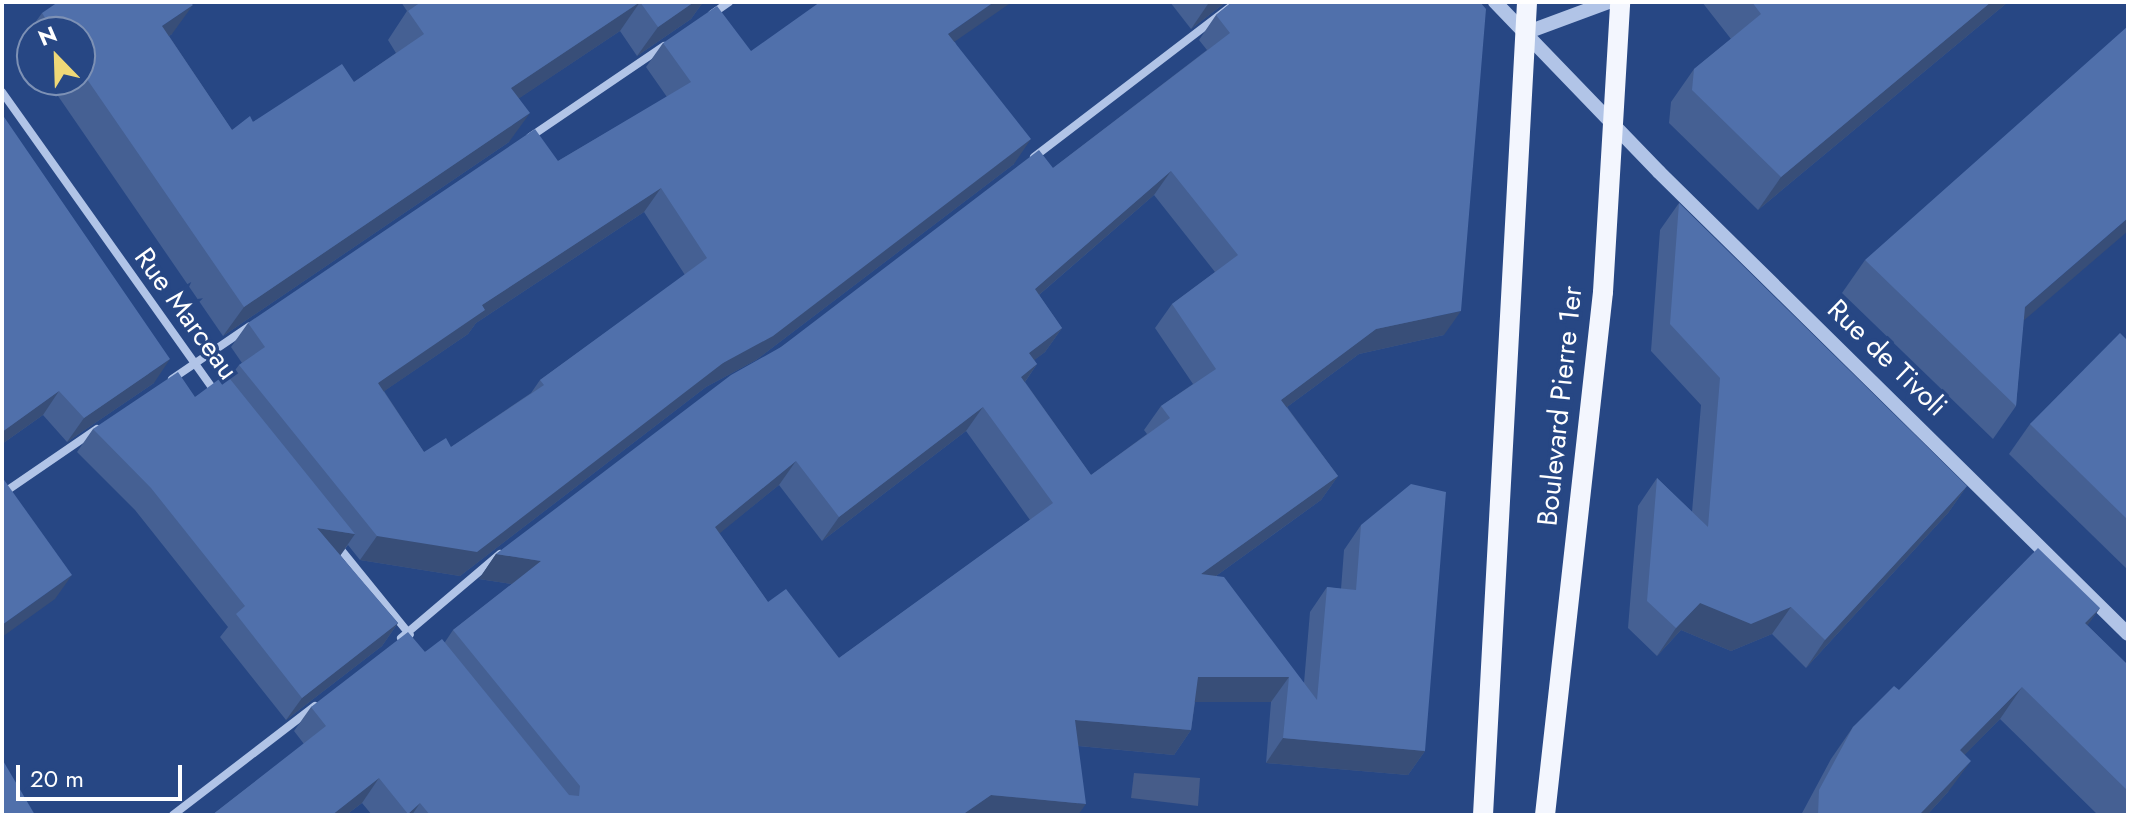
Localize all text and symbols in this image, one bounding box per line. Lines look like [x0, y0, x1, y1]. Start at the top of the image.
north arrow [16, 16, 96, 96]
text: N [33, 18, 62, 54]
street label: Rue Marceau [127, 242, 245, 386]
street label: Boulevard Pierre 1er [1531, 284, 1589, 528]
street label: Rue de Tivoli [1820, 293, 1954, 423]
scale bar [20, 749, 186, 799]
text: 20 m [30, 761, 84, 796]

